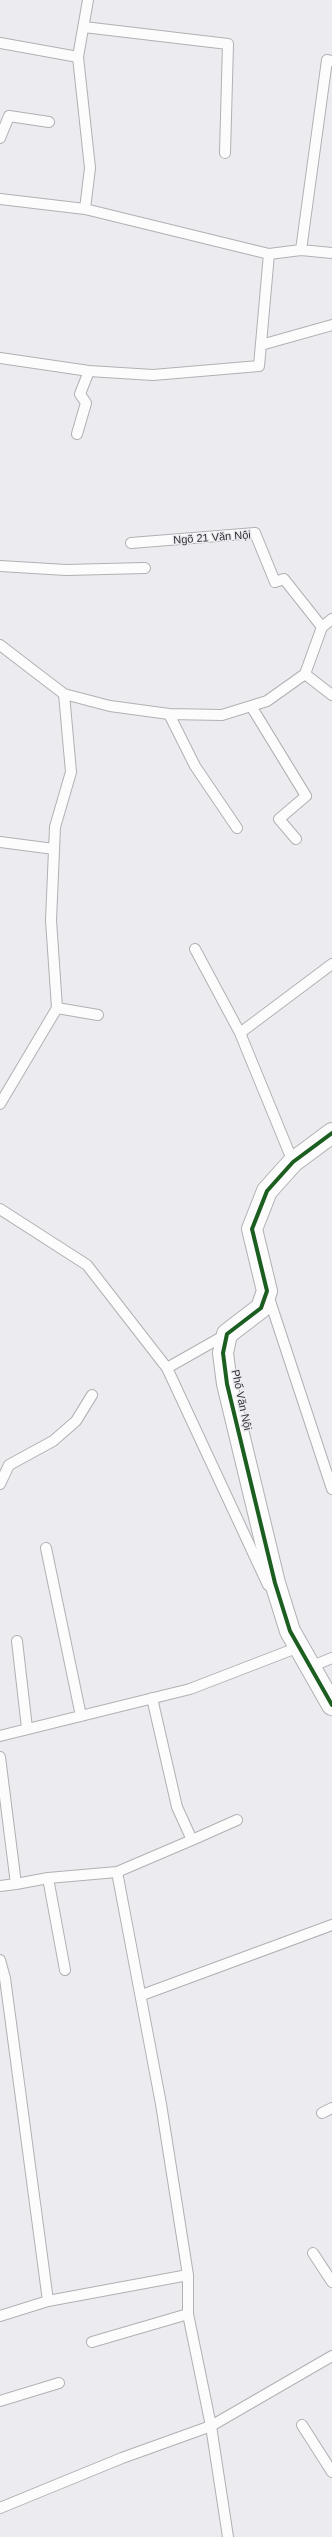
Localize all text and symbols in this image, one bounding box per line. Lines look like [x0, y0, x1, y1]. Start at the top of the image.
street label: Ngõ 21 Văn Nội [173, 529, 251, 547]
street label: Phố Văn Nội [228, 1368, 254, 1432]

